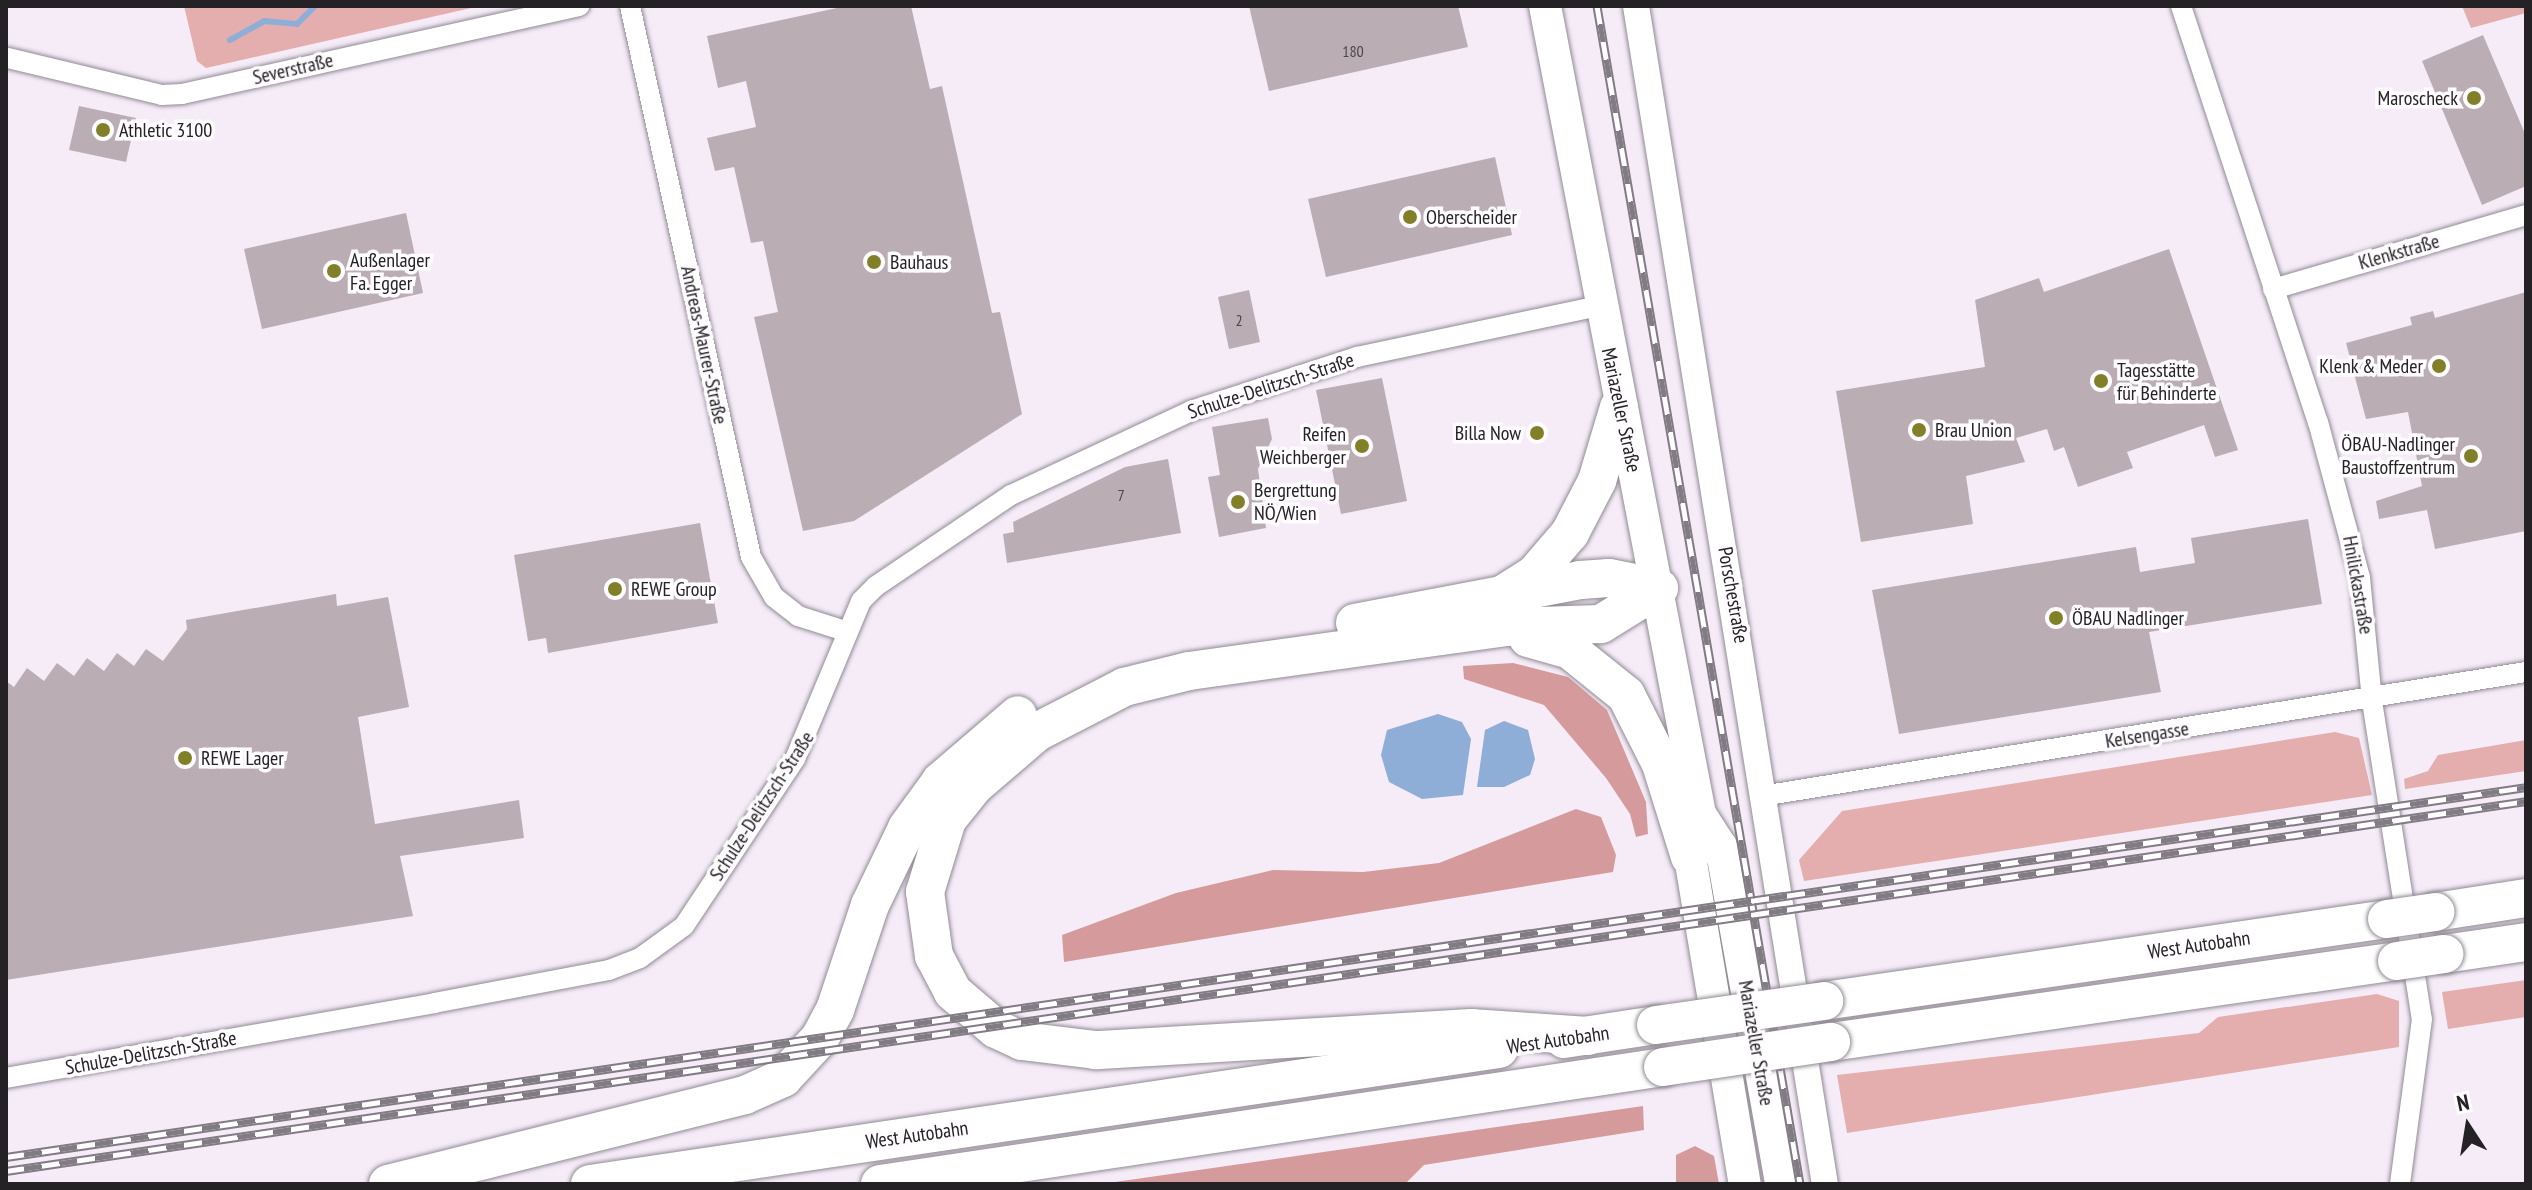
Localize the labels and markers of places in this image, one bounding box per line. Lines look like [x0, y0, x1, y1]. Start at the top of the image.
place label: Maroscheck [2377, 86, 2458, 110]
marker: Maroscheck [2465, 89, 2483, 107]
place label: Athletic 3100 [119, 118, 213, 142]
marker: Athletic 3100 [94, 121, 112, 139]
place label: Oberscheider [1426, 205, 1517, 229]
marker: Oberscheider [1401, 208, 1419, 226]
place label: Außenlager Fa. Egger [350, 248, 430, 295]
place label: Bauhaus [890, 250, 948, 274]
marker: Bauhaus [865, 253, 883, 271]
marker: Außenlager Fa. Egger [325, 262, 343, 280]
place label: Klenk & Meder [2319, 354, 2423, 378]
marker: Klenk & Meder [2430, 357, 2448, 375]
place label: Tagesstätte für Behinderte [2117, 358, 2217, 405]
marker: Tagesstätte für Behinderte [2092, 372, 2110, 390]
place label: Brau Union [1935, 418, 2012, 442]
place label: Billa Now [1455, 421, 1521, 445]
marker: Brau Union [1910, 421, 1928, 439]
place label: Reifen Weichberger [1260, 422, 1346, 469]
marker: Billa Now [1528, 424, 1546, 442]
place label: ÖBAU-Nadlinger Baustoffzentrum [2341, 432, 2455, 479]
marker: Reifen Weichberger [1353, 437, 1371, 455]
marker: ÖBAU-Nadlinger Baustoffzentrum [2462, 447, 2480, 465]
place label: Bergrettung NÖ/Wien [1254, 478, 1337, 525]
marker: Bergrettung NÖ/Wien [1229, 493, 1247, 511]
place label: REWE Group [631, 577, 717, 601]
marker: REWE Group [606, 580, 624, 598]
place label: ÖBAU Nadlinger [2072, 606, 2184, 630]
marker: ÖBAU Nadlinger [2047, 609, 2065, 627]
place label: REWE Lager [201, 746, 284, 770]
marker: REWE Lager [176, 749, 194, 767]

